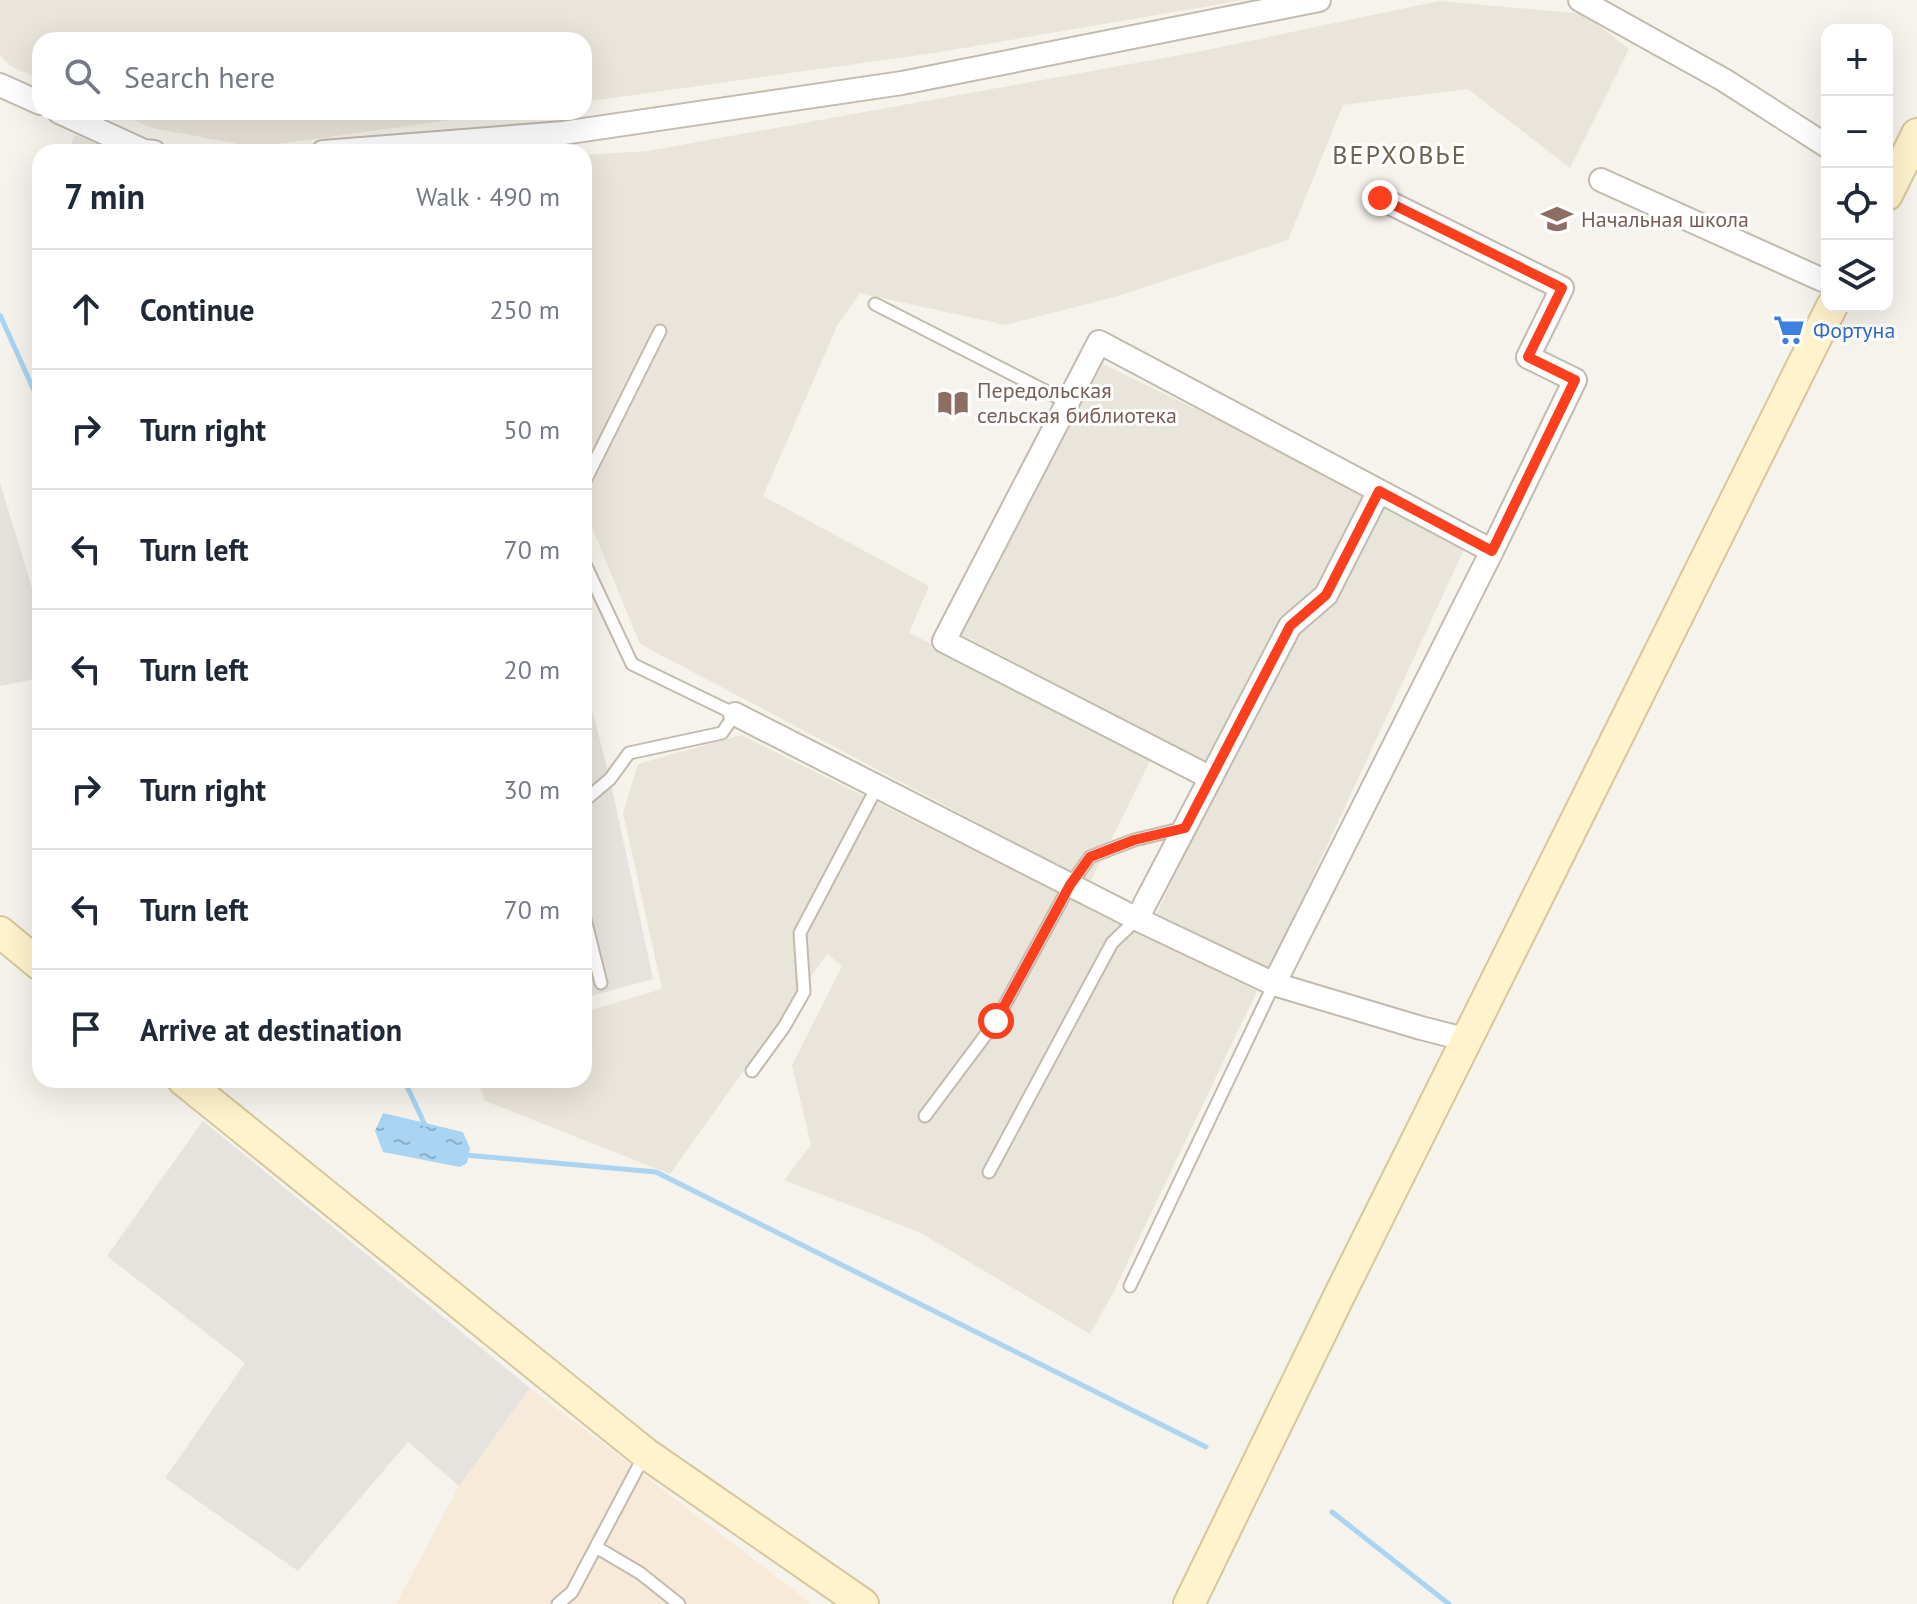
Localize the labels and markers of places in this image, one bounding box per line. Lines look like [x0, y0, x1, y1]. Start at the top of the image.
school or university icon: Начальная школа [1540, 202, 1574, 236]
place label: Начальная школа [1581, 205, 1749, 233]
supermarket icon: Фортуна [1772, 313, 1806, 347]
place label: Фортуна [1813, 316, 1895, 344]
place label: Передольская сельская библиотека [977, 376, 1177, 429]
library icon: Передольская сельская библиотека [936, 386, 970, 420]

